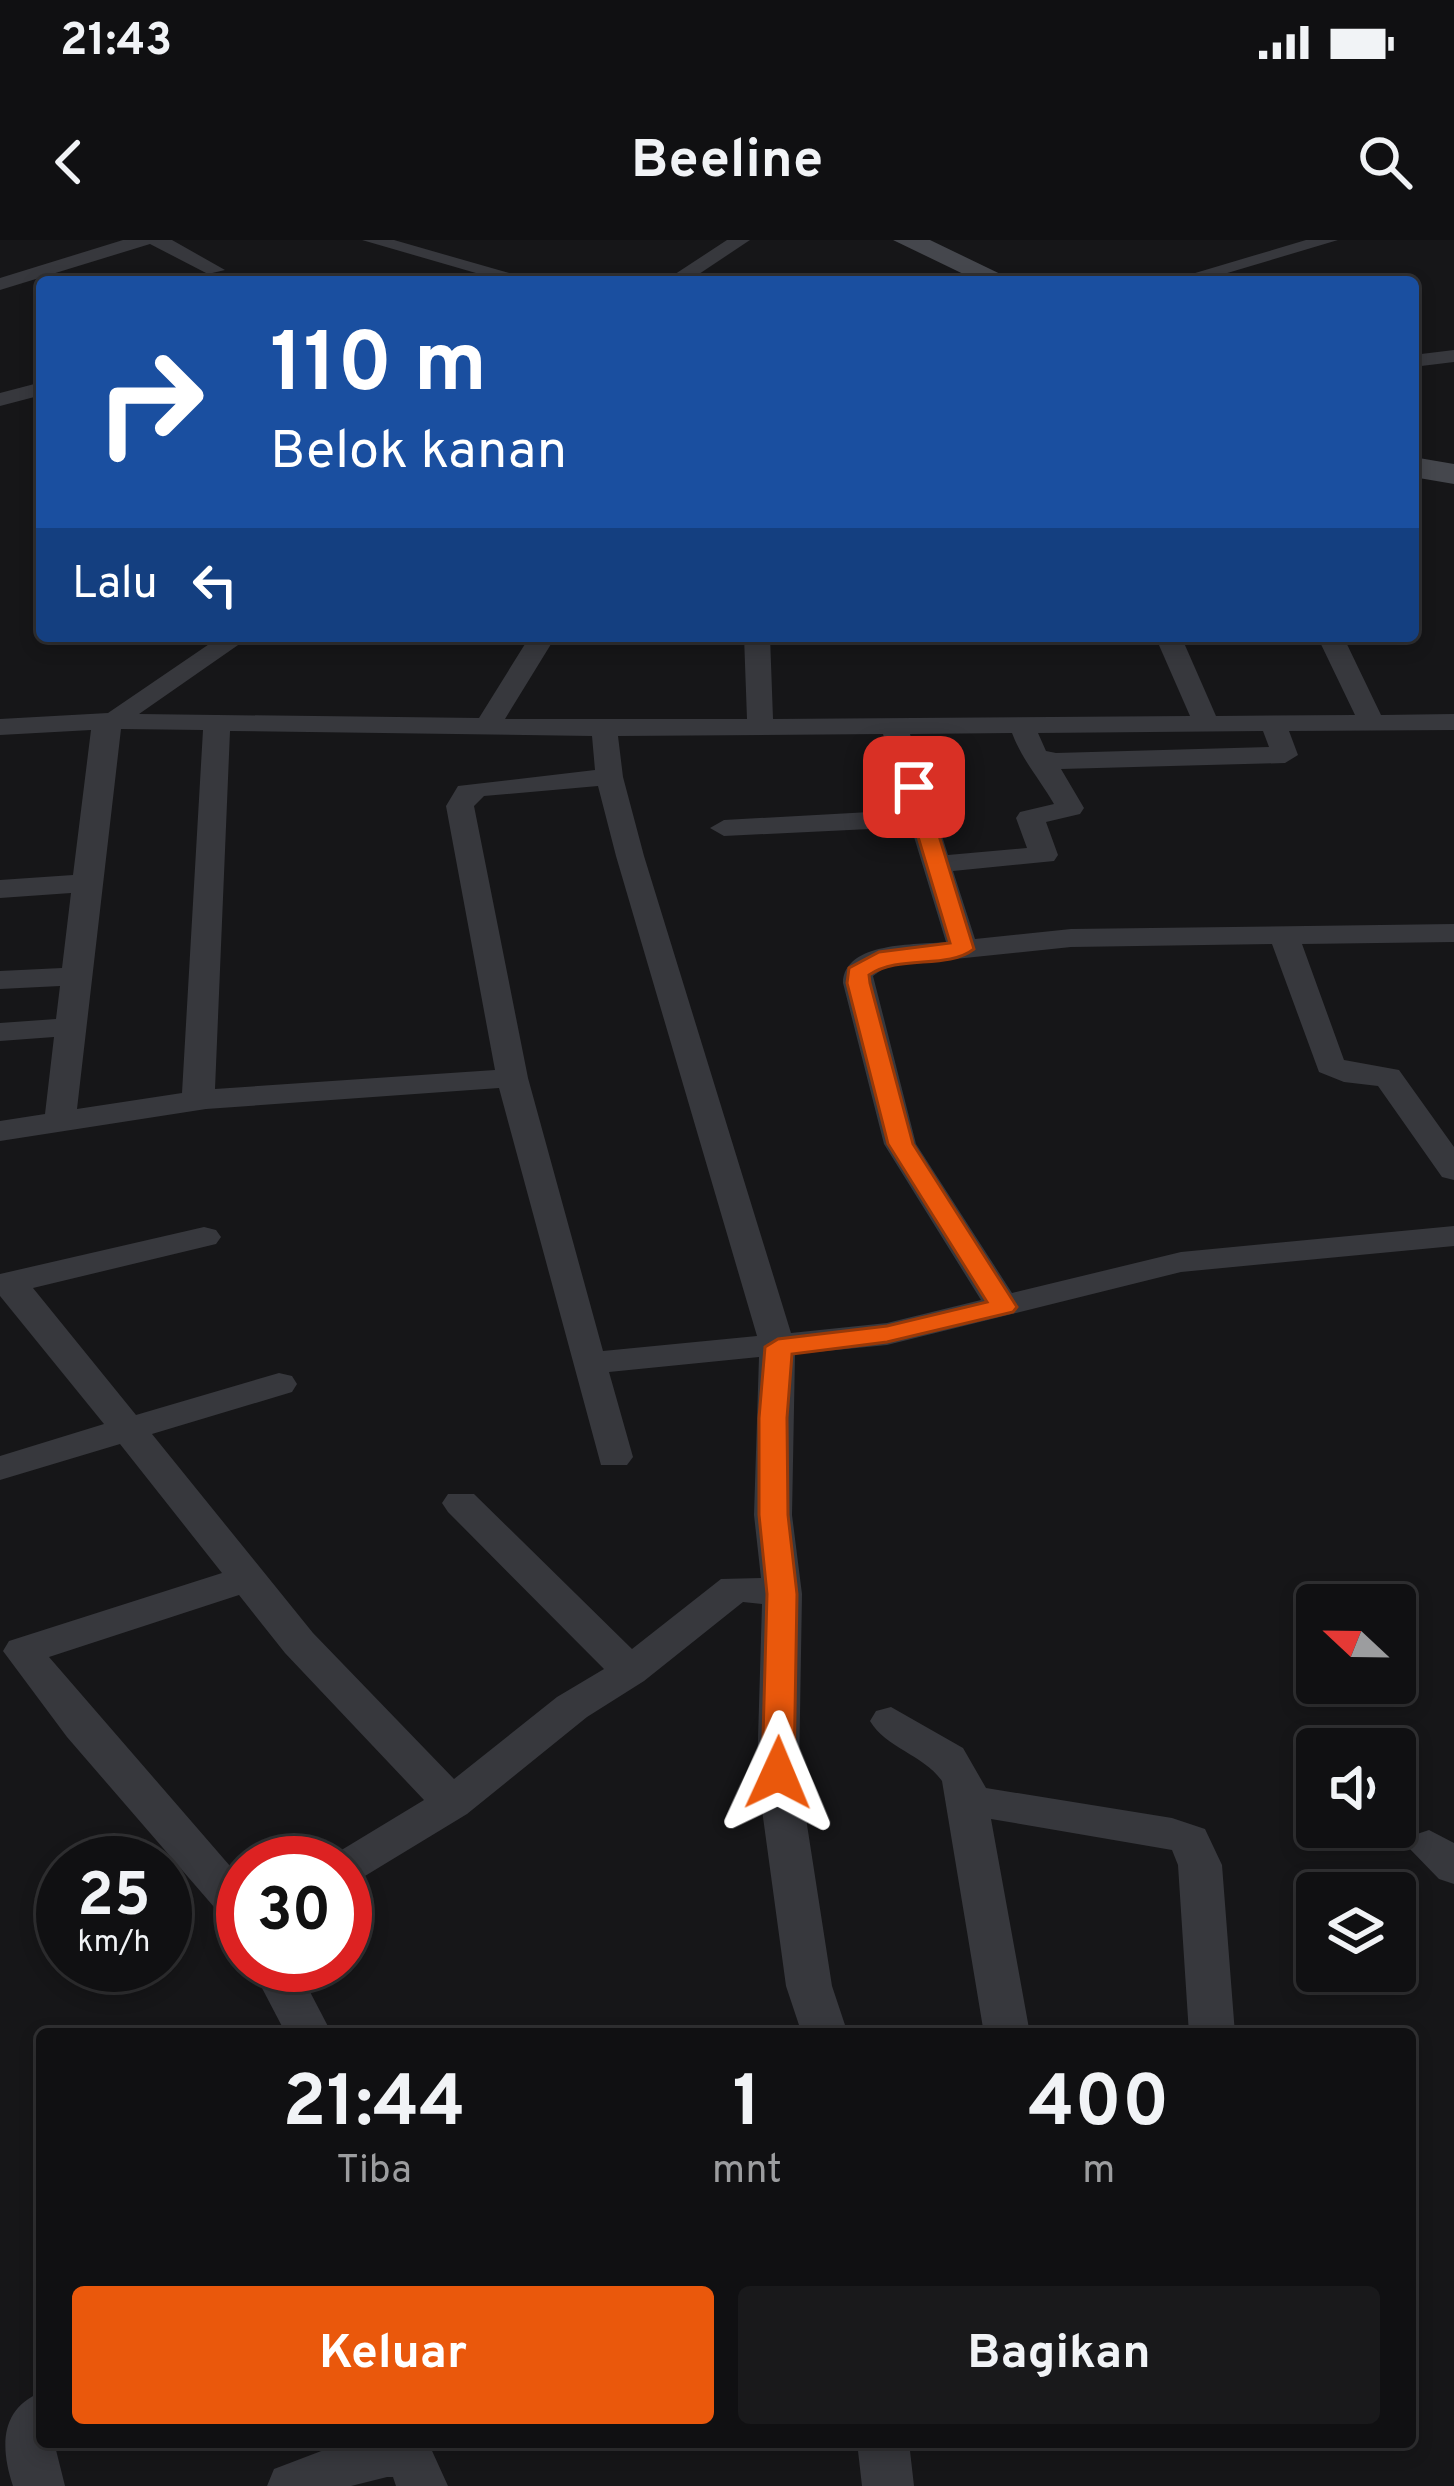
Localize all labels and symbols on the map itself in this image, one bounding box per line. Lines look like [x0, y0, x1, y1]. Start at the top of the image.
pin [863, 736, 965, 838]
north arrow [1296, 1584, 1416, 1704]
position arrow [715, 1710, 841, 1836]
speed limit sign: 30 [216, 1836, 372, 1992]

